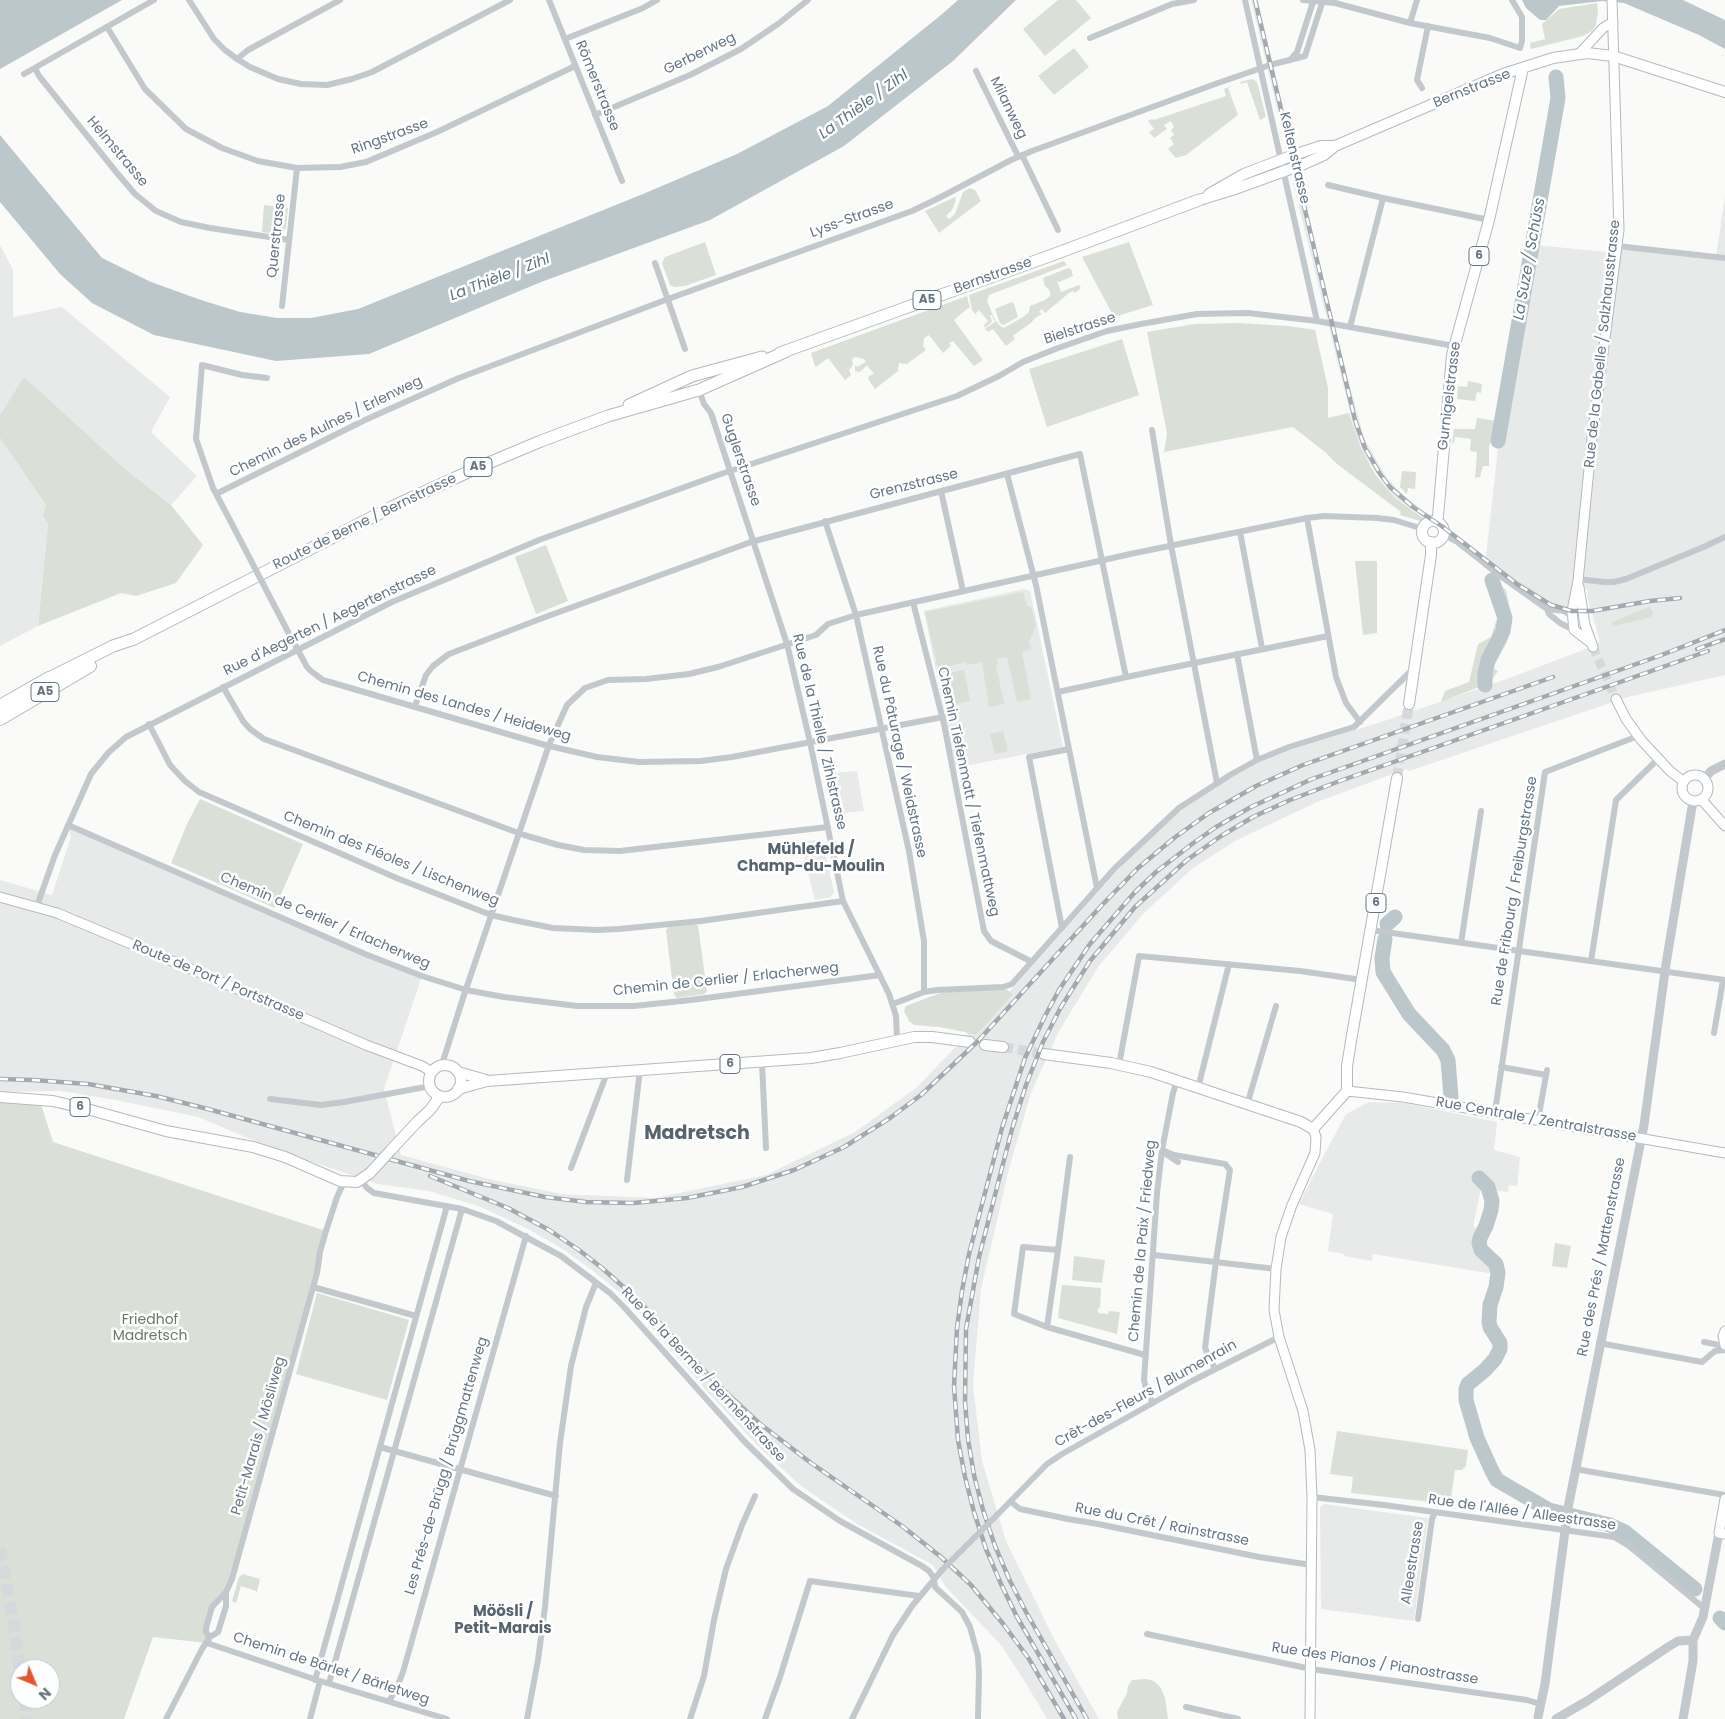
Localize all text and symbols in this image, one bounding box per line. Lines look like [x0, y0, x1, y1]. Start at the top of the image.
street label: Gerberweg [661, 29, 739, 79]
street label: Römerstrasse [571, 38, 623, 134]
street label: Bernstrasse [1431, 66, 1513, 112]
water label: La Thièle / Zihl [816, 67, 912, 143]
street label: Milanweg [986, 74, 1030, 142]
street label: Keltenstrasse [1275, 110, 1313, 206]
street label: Helmstrasse [83, 113, 151, 191]
street label: Ringstrasse [349, 115, 431, 159]
street label: Querstrasse [264, 193, 290, 279]
street label: Lyss-Strasse [808, 196, 896, 242]
water label: La Suze / Schüss [1510, 196, 1550, 322]
street label: Rue de la Gabelle / Salzhausstrasse [1582, 219, 1624, 469]
road number: 6 [1469, 247, 1489, 266]
water label: La Thièle / Zihl [447, 251, 553, 305]
street label: Bernstrasse [952, 254, 1034, 298]
road number: A5 [913, 290, 941, 310]
street label: Bielstrasse [1042, 309, 1118, 349]
street label: Gurnigelstrasse [1435, 341, 1465, 451]
street label: Chemin des Aulnes / Erlenweg [227, 373, 425, 481]
street label: Guglerstrasse [716, 411, 764, 509]
road number: A5 [464, 458, 492, 477]
street label: Grenzstrasse [868, 466, 960, 504]
street label: Route de Berne / Bernstrasse [271, 470, 459, 574]
street label: Rue d'Aegerten / Aegertenstrasse [221, 562, 439, 680]
street label: Rue de la Thielle / Zihlstrasse [788, 632, 850, 832]
street label: Rue du Pâturage / Weidstrasse [868, 644, 930, 860]
street label: Chemin Tiefenmatt / Tiefenmattweg [933, 666, 1003, 918]
street label: Chemin des Landes / Heideweg [355, 668, 573, 746]
road number: A5 [31, 682, 59, 702]
street label: Rue de Fribourg / Freiburgstrasse [1489, 775, 1541, 1007]
street label: Chemin des Fléoles / Lischenweg [281, 808, 501, 910]
district label: Mühlefeld / Champ-du-Moulin [737, 841, 885, 876]
street label: Chemin de Cerlier / Erlacherweg [217, 869, 433, 973]
road number: 6 [1366, 894, 1386, 912]
street label: Route de Port / Portstrasse [130, 937, 306, 1025]
street label: Chemin de Cerlier / Erlacherweg [612, 960, 840, 1000]
road number: 6 [720, 1054, 740, 1074]
street label: Rue Centrale / Zentralstrasse [1434, 1094, 1638, 1146]
road number: 6 [70, 1098, 90, 1116]
district label: Madretsch [644, 1123, 750, 1145]
street label: Chemin de la Paix / Friedweg [1126, 1139, 1160, 1343]
street label: Rue des Prés / Mattenstrasse [1574, 1156, 1630, 1358]
street label: Rue de la Berme / Bermenstrasse [617, 1284, 789, 1466]
park label: Friedhof Madretsch [113, 1312, 187, 1344]
street label: Les Prés-de-Brügg / Brüggmattenweg [402, 1335, 492, 1597]
street label: Crêt-des-Fleurs / Blumenrain [1052, 1337, 1240, 1451]
street label: Petit-Marais / Mösliweg [228, 1355, 290, 1517]
street label: Rue de l'Allée / Alleestrasse [1427, 1492, 1617, 1534]
street label: Rue du Crêt / Rainstrasse [1074, 1500, 1250, 1550]
street label: Alleestrasse [1398, 1520, 1428, 1606]
district label: Möösli / Petit-Marais [454, 1603, 552, 1638]
street label: Chemin de Bärlet / Bärletweg [231, 1629, 431, 1709]
street label: Rue des Pianos / Pianostrasse [1271, 1639, 1479, 1689]
north arrow [10, 1659, 60, 1709]
text: N [34, 1683, 56, 1705]

